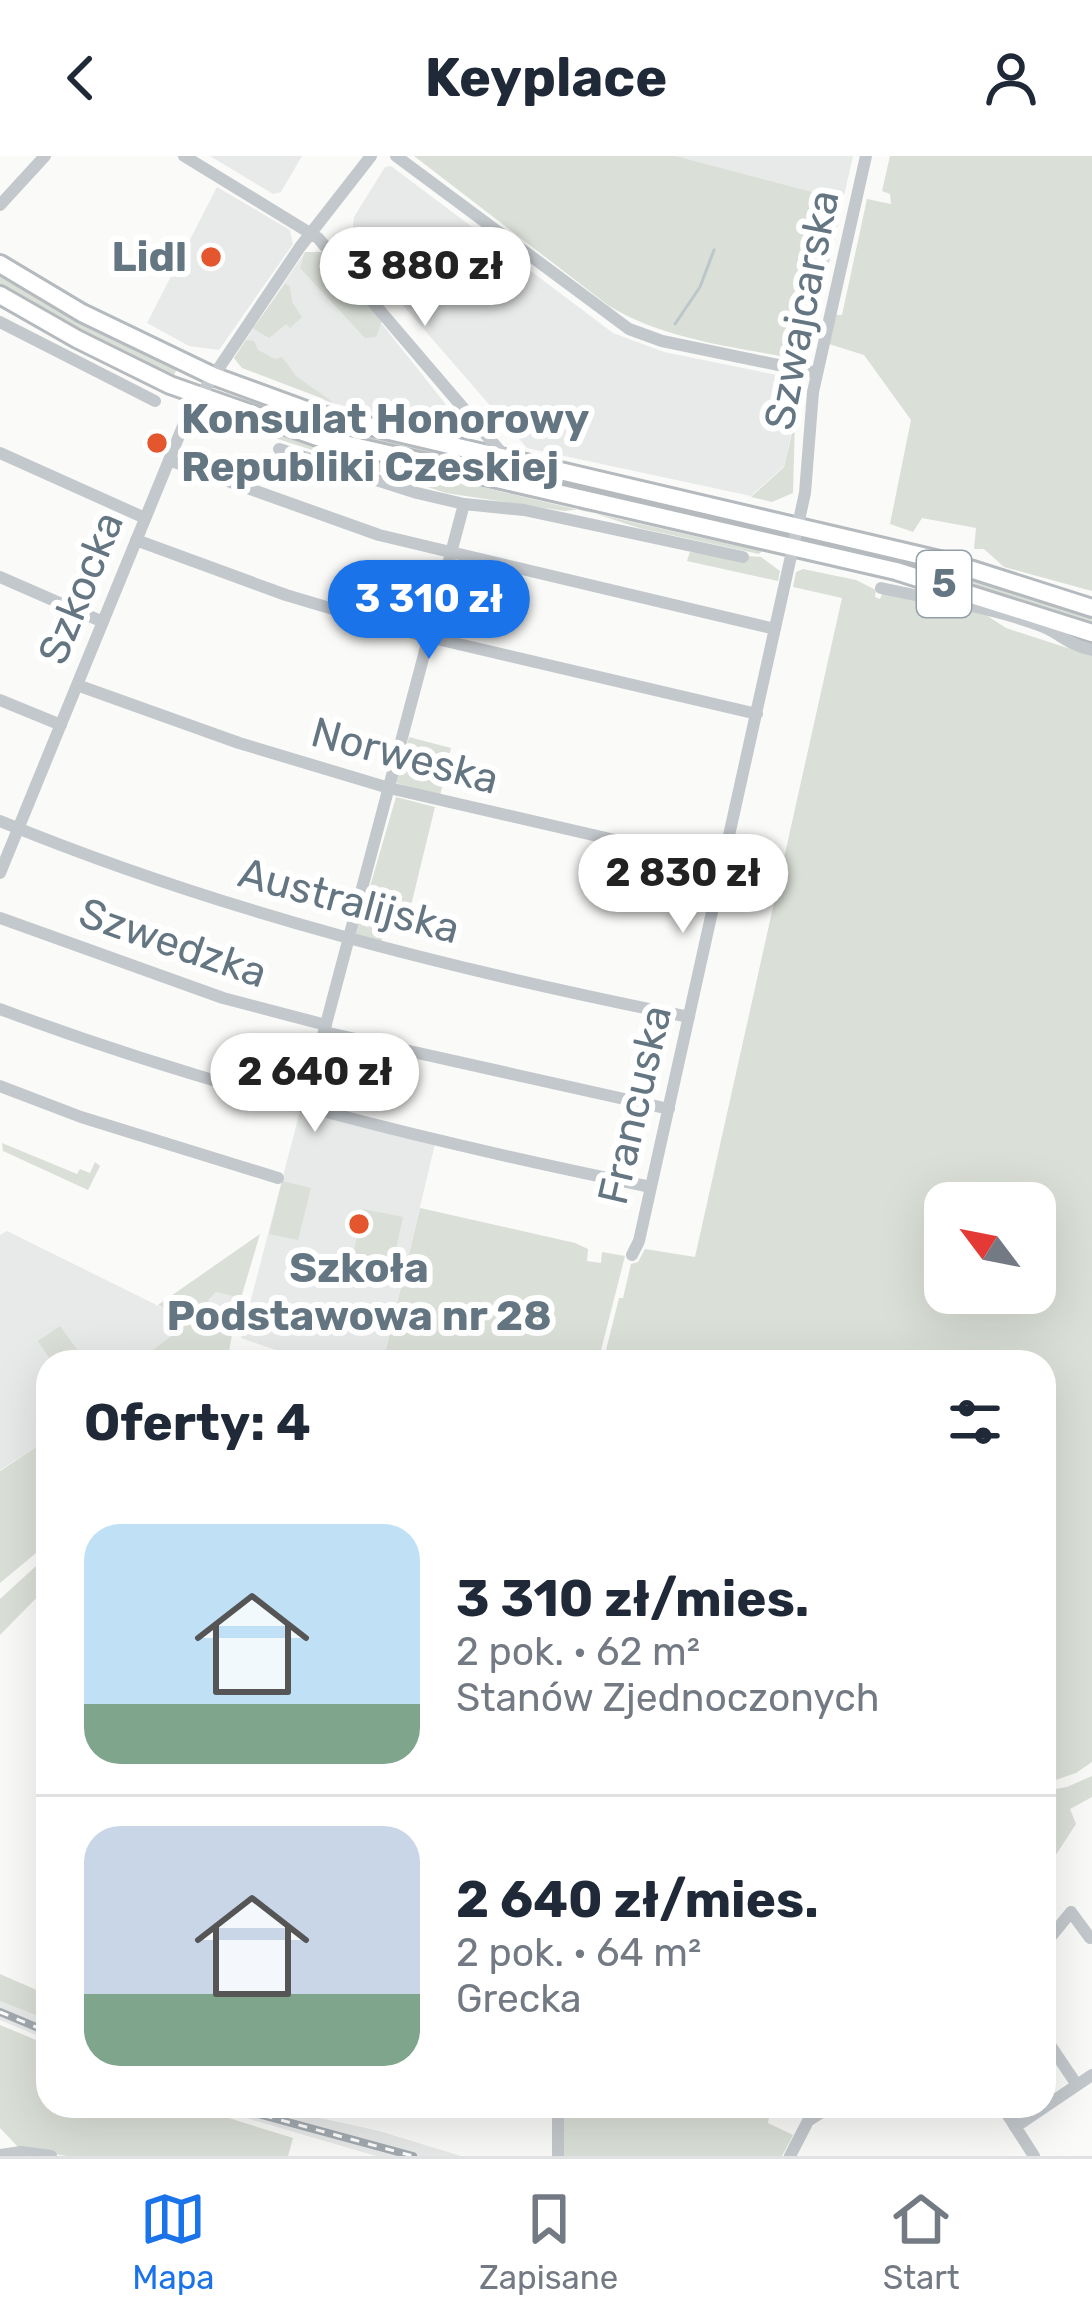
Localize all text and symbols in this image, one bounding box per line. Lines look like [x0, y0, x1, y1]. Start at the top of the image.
icon: back [48, 45, 114, 111]
icon: person [978, 45, 1044, 111]
text: Keyplace [425, 46, 667, 110]
street label: Szwajcarska [754, 186, 850, 434]
pin: 3 880 zł [301, 227, 549, 329]
place label: Lidl [111, 232, 187, 282]
text: 3 880 zł [347, 243, 503, 289]
marker: Lidl [198, 244, 224, 270]
place label: Konsulat Honorowy Republiki Czeskiej [181, 394, 589, 492]
marker: Konsulat Honorowy Republiki Czeskiej [144, 430, 170, 456]
street label: Szkocka [28, 505, 134, 671]
road number: 5 [917, 551, 971, 617]
pin: 3 310 zł [305, 560, 553, 662]
text: 3 310 zł [355, 576, 503, 622]
street label: Norweska [306, 707, 504, 805]
pin: 2 830 zł [559, 834, 807, 936]
street label: Australijska [233, 848, 465, 954]
text: 2 830 zł [605, 850, 761, 896]
street label: Szwedzka [73, 888, 273, 998]
street label: Francuska [588, 1001, 682, 1209]
pin: 2 640 zł [191, 1033, 439, 1135]
text: 2 640 zł [237, 1049, 393, 1095]
north arrow [924, 1182, 1056, 1314]
map controls [924, 1182, 1056, 1314]
marker: Szkoła Podstawowa nr 28 [346, 1211, 372, 1237]
place label: Szkoła Podstawowa nr 28 [166, 1243, 552, 1341]
icon: filters [942, 1389, 1008, 1455]
text: Oferty: 4 [84, 1392, 311, 1453]
text: 3 310 zł/mies. [456, 1568, 809, 1629]
icon: home [180, 1572, 324, 1716]
text: 2 pok. · 62 m² [456, 1629, 700, 1675]
text: Stanów Zjednoczonych [456, 1675, 879, 1721]
text: 2 640 zł/mies. [456, 1869, 819, 1930]
icon: home [180, 1874, 324, 2018]
text: 2 pok. · 64 m² [456, 1930, 701, 1976]
text: Grecka [456, 1976, 582, 2022]
tab: Mapa [132, 2186, 215, 2297]
tab: Zapisane [479, 2186, 618, 2297]
tab: Start [883, 2186, 960, 2297]

